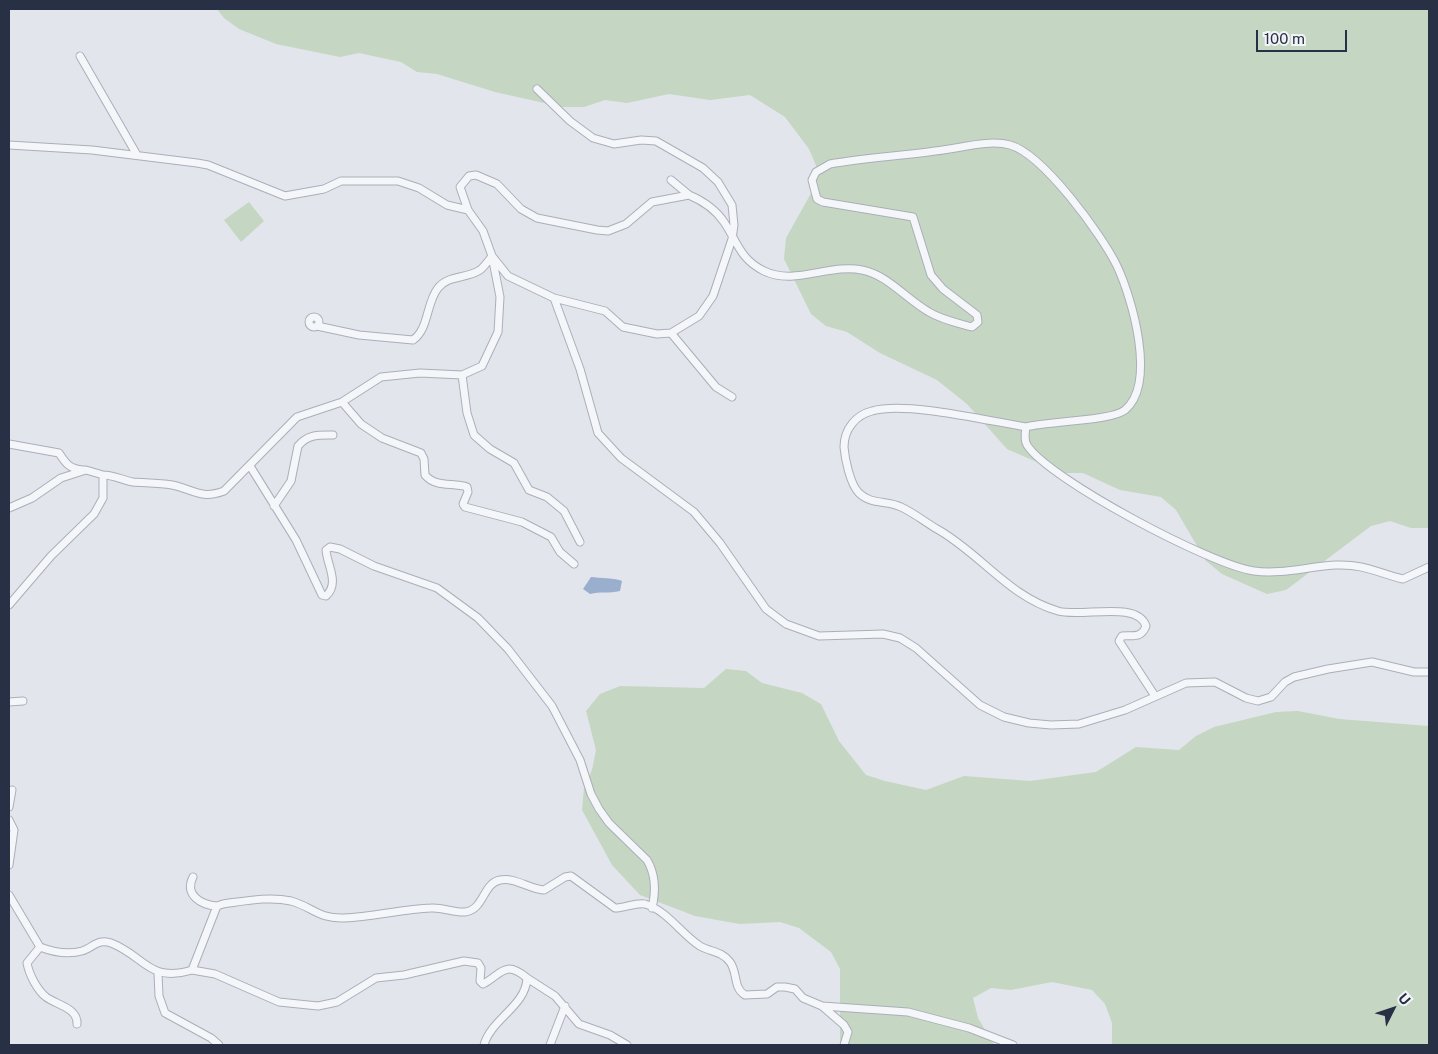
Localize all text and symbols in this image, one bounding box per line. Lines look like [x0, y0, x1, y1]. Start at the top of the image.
scale bar [1258, 20, 1349, 52]
text: 100 m [1264, 30, 1305, 47]
north arrow [1368, 984, 1418, 1034]
text: U [1395, 990, 1414, 1008]

